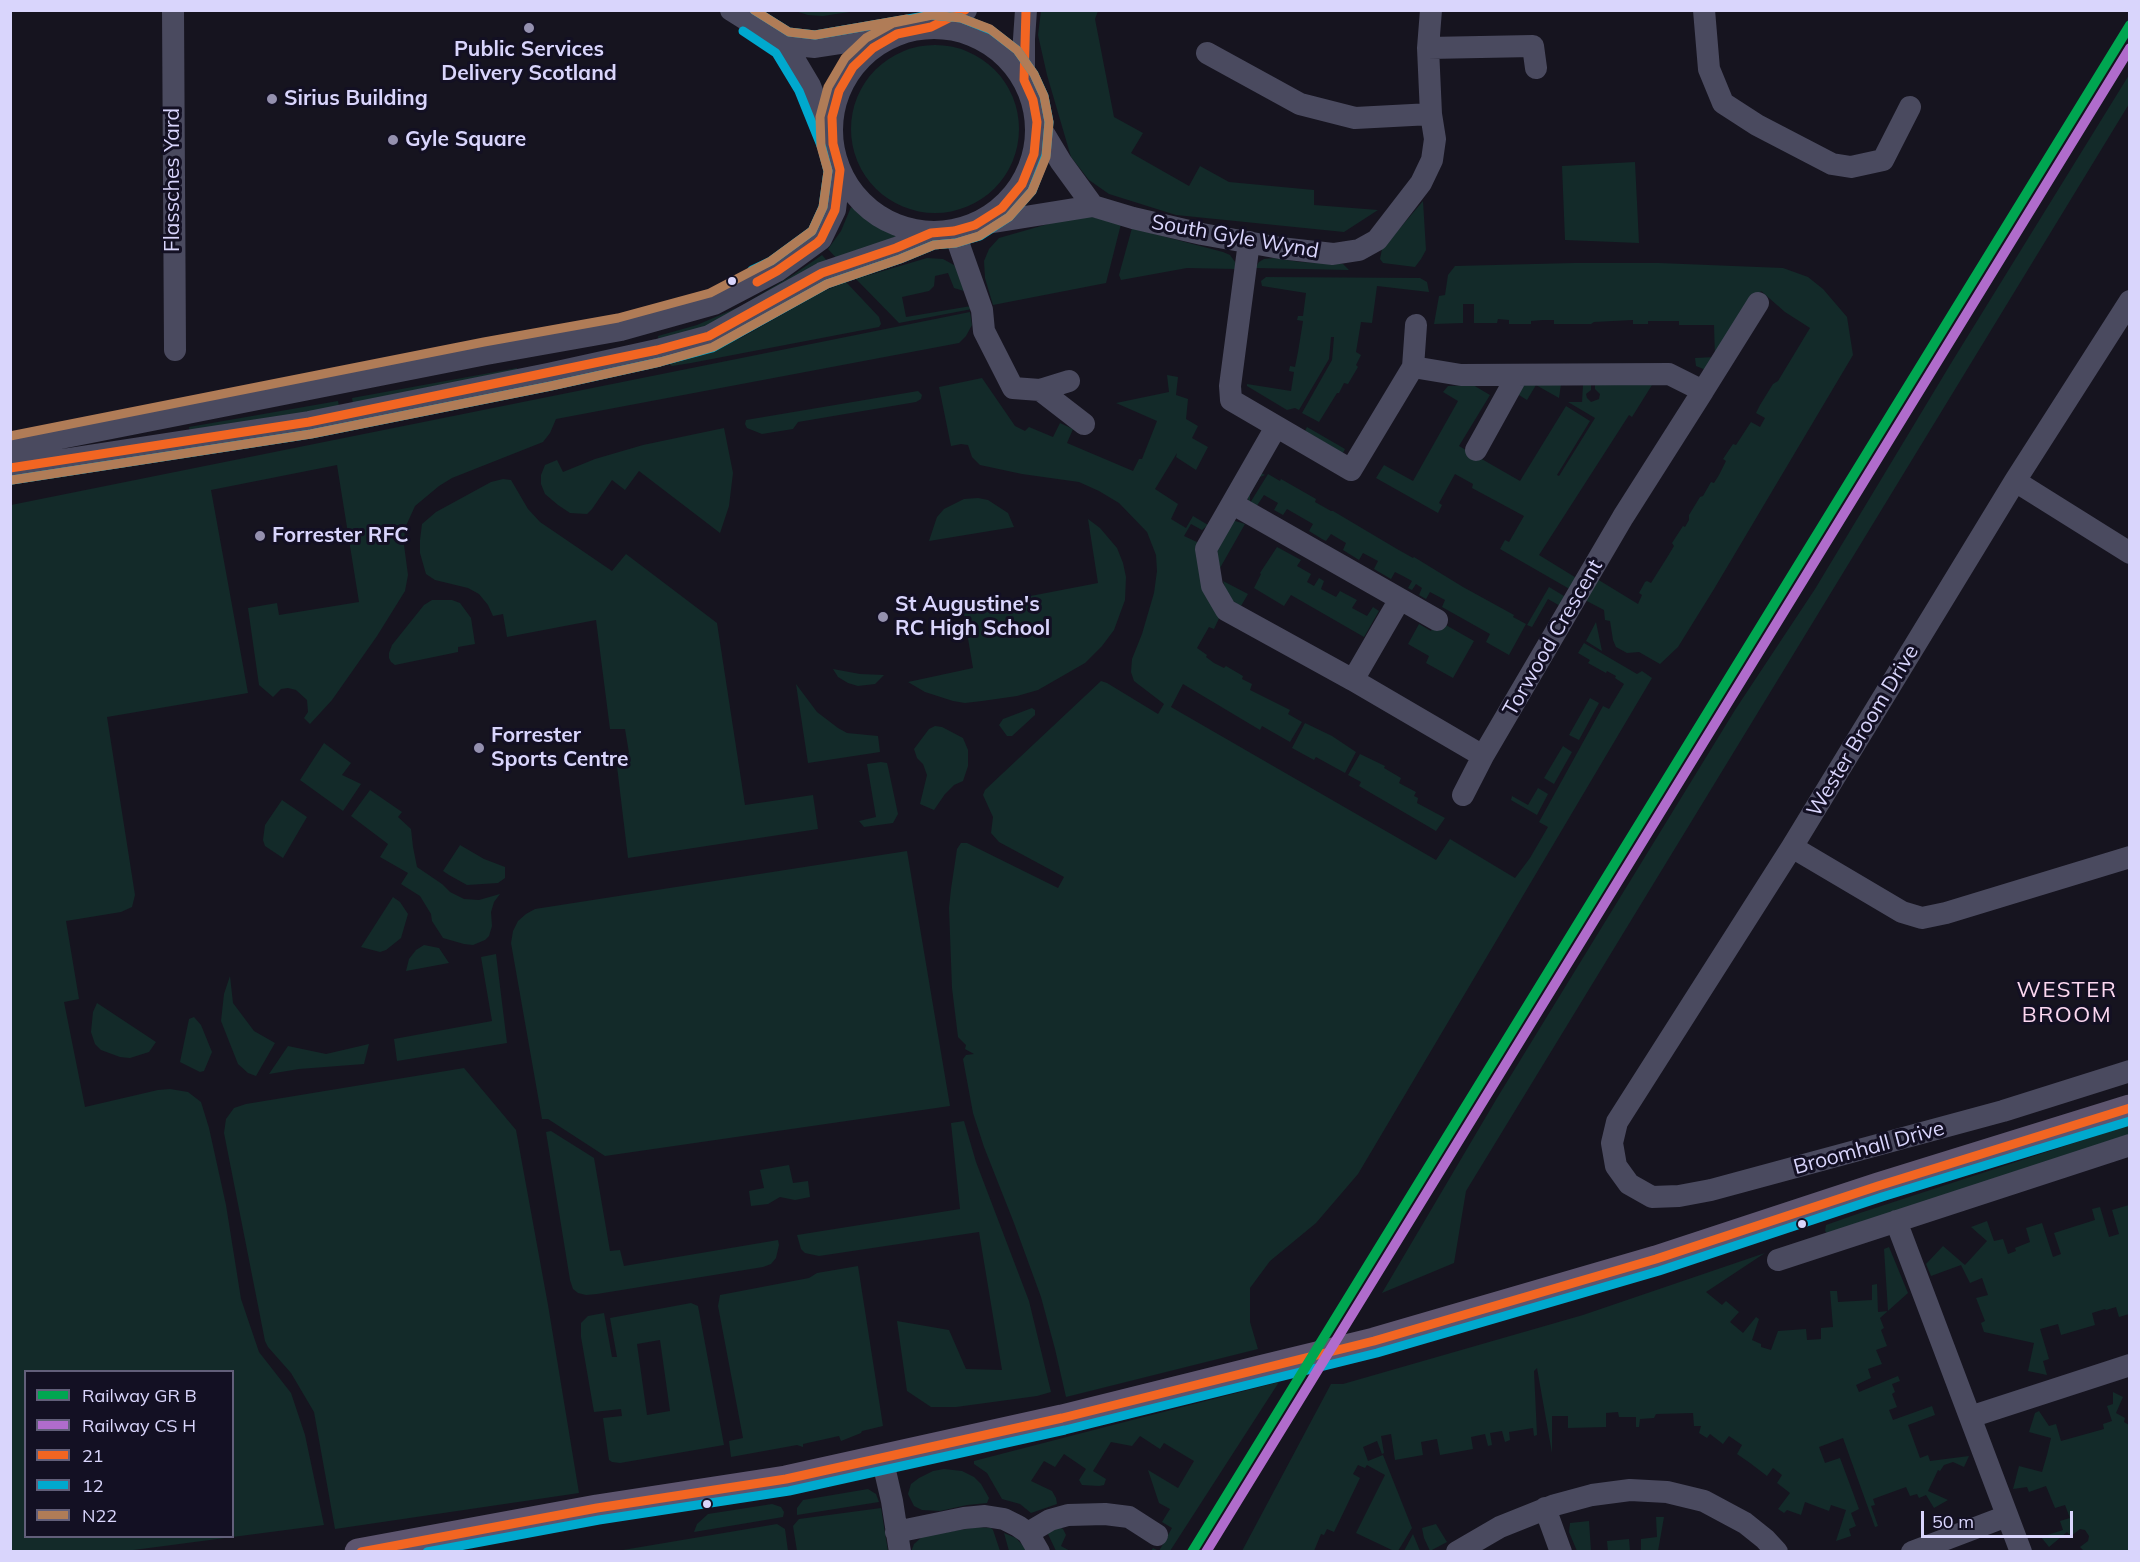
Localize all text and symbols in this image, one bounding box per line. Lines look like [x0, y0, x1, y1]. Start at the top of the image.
marker: Public Services Delivery Scotland [522, 21, 536, 35]
place label: Public Services Delivery Scotland [441, 37, 617, 87]
place label: Sirius Building [284, 86, 428, 112]
marker: Sirius Building [265, 92, 279, 106]
street label: Flassches Yard [160, 108, 186, 252]
place label: Gyle Square [405, 127, 526, 153]
marker: Gyle Square [386, 133, 400, 147]
street label: South Gyle Wynd [1149, 210, 1321, 264]
unlabelled marker [726, 275, 738, 287]
place label: Forrester RFC [272, 523, 409, 549]
marker: Forrester RFC [253, 529, 267, 543]
street label: Torwood Crescent [1498, 555, 1608, 721]
place label: St Augustine's RC High School [895, 592, 1050, 642]
marker: St Augustine's RC High School [876, 610, 890, 624]
street label: Wester Broom Drive [1802, 640, 1924, 822]
place label: Forrester Sports Centre [491, 723, 628, 773]
marker: Forrester Sports Centre [472, 741, 486, 755]
district label: WESTER BROOM [2016, 977, 2118, 1028]
street label: Broomhall Drive [1791, 1116, 1947, 1180]
unlabelled marker [1796, 1218, 1808, 1230]
legend [24, 1370, 234, 1538]
text: Railway GR B [82, 1384, 197, 1407]
text: Railway CS H [82, 1414, 196, 1437]
text: 21 [82, 1444, 104, 1467]
text: 12 [82, 1474, 104, 1497]
unlabelled marker [701, 1498, 713, 1510]
scale bar [1924, 1499, 2076, 1537]
text: N22 [82, 1504, 117, 1527]
text: 50 m [1932, 1510, 1974, 1533]

